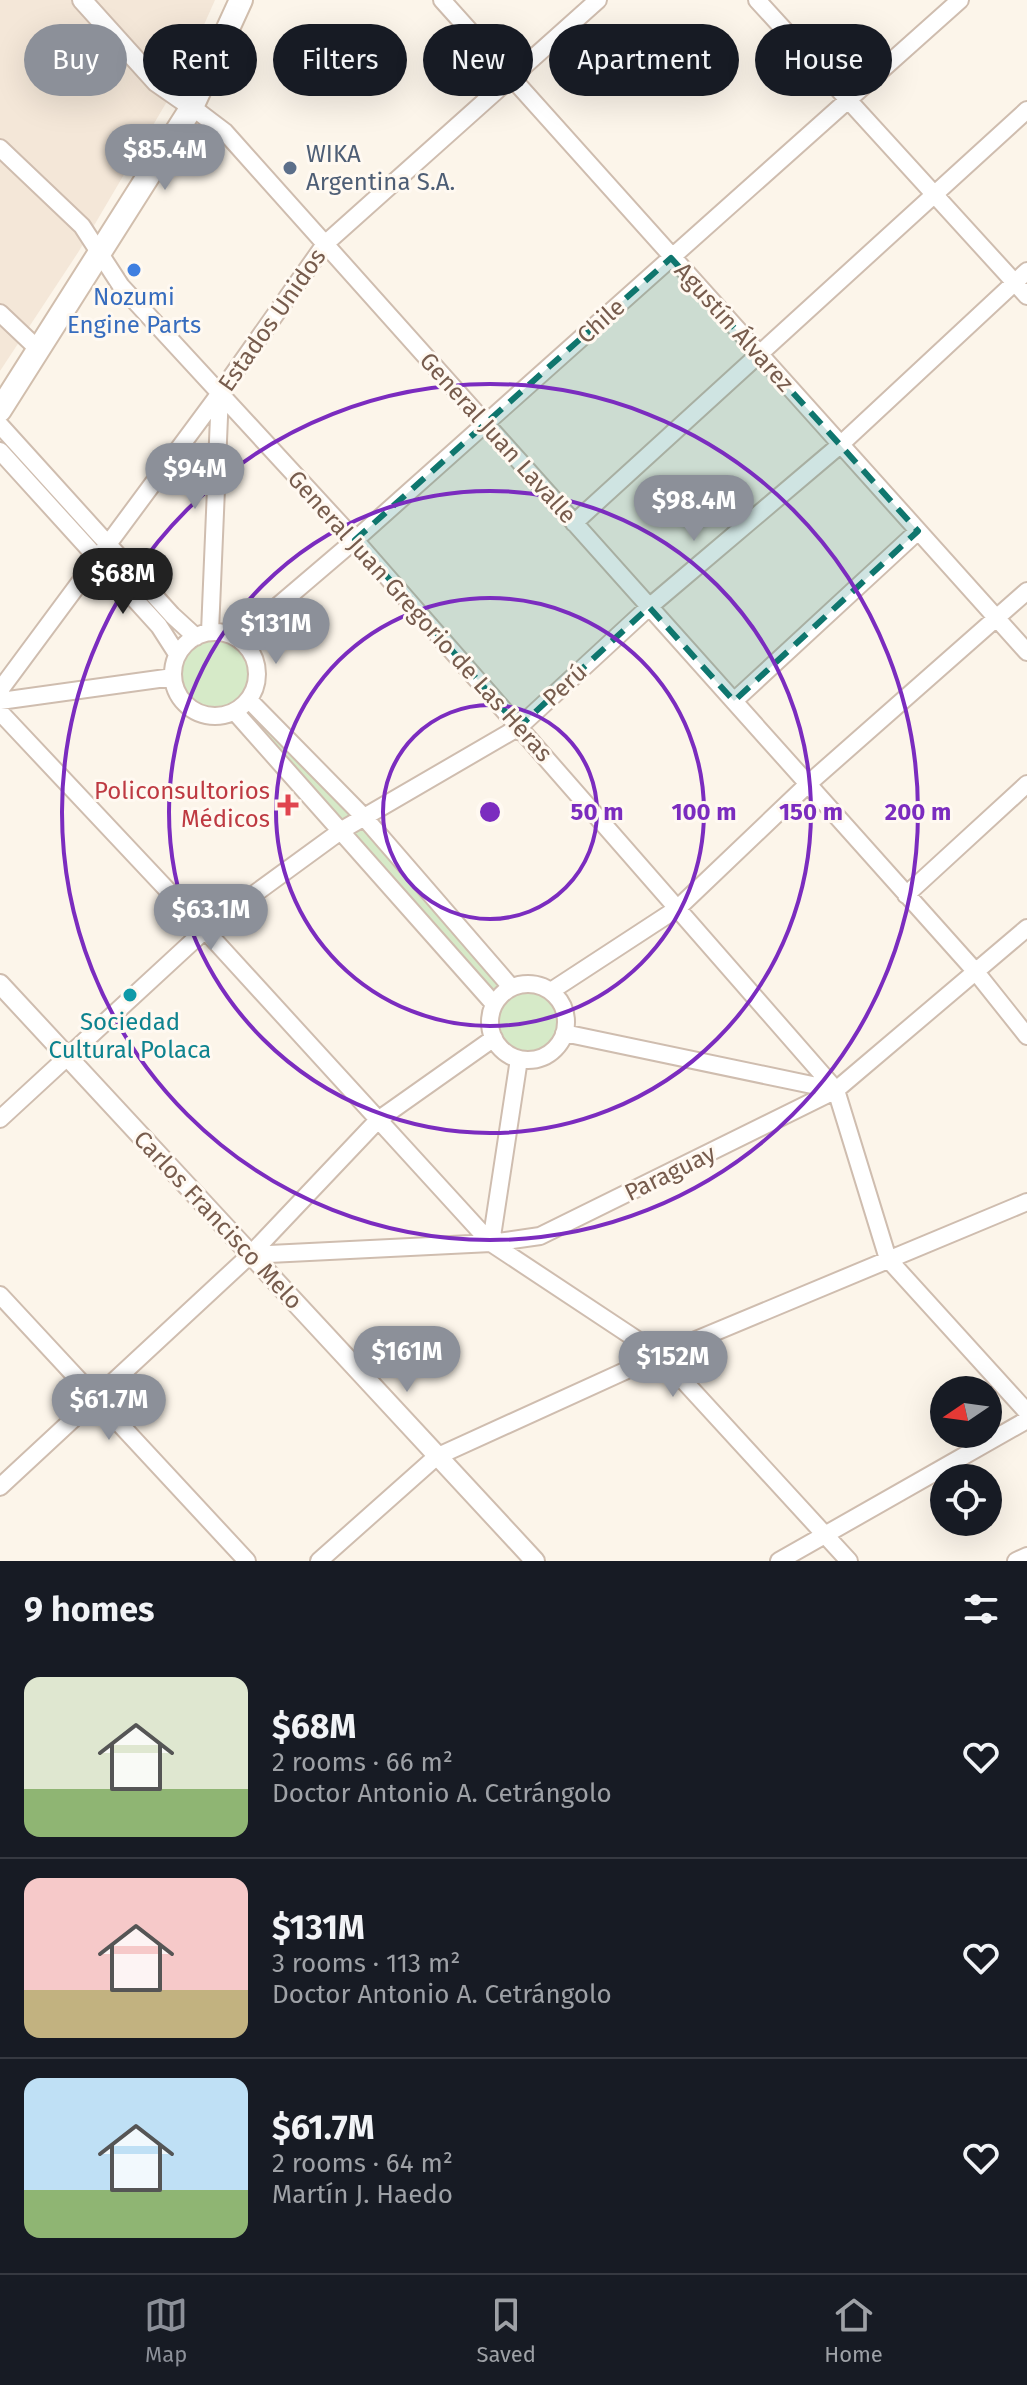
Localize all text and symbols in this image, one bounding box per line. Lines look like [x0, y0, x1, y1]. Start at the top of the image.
chip: Buy [24, 24, 127, 96]
chip: Rent [143, 24, 257, 96]
chip: Filters [273, 24, 407, 96]
chip: New [423, 24, 533, 96]
chip: Apartment [549, 24, 739, 96]
chip: House [755, 24, 892, 96]
pin: $85.4M [100, 124, 230, 192]
text: $85.4M [123, 134, 207, 165]
place label: WIKA Argentina S.A. [306, 140, 455, 196]
marker: WIKA Argentina S.A. [281, 159, 299, 177]
street label: Estados Unidos [212, 243, 332, 397]
street label: Agustín Álvarez [669, 256, 800, 397]
marker: Nozumi Engine Parts [125, 261, 143, 279]
place label: Nozumi Engine Parts [67, 283, 201, 339]
street label: Chile [572, 293, 630, 349]
street label: General Juan Lavalle [414, 347, 582, 529]
pin: $94M [148, 443, 242, 511]
text: $94M [163, 453, 227, 484]
street label: General Juan Gregorio de Las Heras [282, 465, 558, 767]
pin: $98.4M [629, 475, 759, 543]
text: $98.4M [652, 485, 736, 516]
pin: $68M [76, 548, 170, 616]
text: $68M [91, 558, 155, 589]
pin: $131M [220, 598, 332, 666]
text: $131M [241, 608, 311, 639]
street label: Perú [537, 658, 593, 712]
place label: Policonsultorios Médicos [94, 777, 270, 833]
marker: Policonsultorios Médicos [277, 794, 299, 816]
centre of rings [476, 798, 504, 826]
text: 50 m [571, 798, 623, 826]
text: 100 m [671, 798, 737, 826]
text: 150 m [779, 798, 843, 826]
text: 200 m [885, 798, 951, 826]
pin: $63.1M [146, 884, 276, 952]
text: $63.1M [172, 894, 250, 925]
marker: Sociedad Cultural Polaca [121, 986, 139, 1004]
place label: Sociedad Cultural Polaca [49, 1008, 211, 1064]
street label: Carlos Francisco Melo [128, 1125, 308, 1315]
street label: Paraguay [620, 1139, 720, 1207]
pin: $161M [351, 1326, 463, 1394]
pin: $152M [617, 1331, 729, 1399]
text: $161M [371, 1336, 443, 1367]
text: $152M [637, 1341, 709, 1372]
pin: $61.7M [44, 1374, 174, 1442]
north arrow [930, 1376, 1002, 1448]
map controls [930, 1376, 1002, 1536]
text: $61.7M [70, 1384, 148, 1415]
button: locate [930, 1464, 1002, 1536]
icon: filters [959, 1587, 1003, 1631]
text: 9 homes [24, 1589, 155, 1630]
text: $68M [272, 1706, 356, 1747]
icon: home [88, 1709, 184, 1805]
icon: heart [959, 1735, 1003, 1779]
text: 2 rooms · 66 m² [272, 1747, 453, 1778]
text: Doctor Antonio A. Cetrángolo [272, 1778, 612, 1809]
text: $131M [272, 1907, 365, 1948]
icon: home [88, 1910, 184, 2006]
icon: heart [959, 1936, 1003, 1980]
text: 3 rooms · 113 m² [272, 1948, 461, 1979]
text: Doctor Antonio A. Cetrángolo [272, 1979, 612, 2010]
text: $61.7M [272, 2107, 375, 2148]
icon: home [88, 2110, 184, 2206]
icon: heart [959, 2136, 1003, 2180]
text: 2 rooms · 64 m² [272, 2148, 453, 2179]
text: Martín J. Haedo [272, 2179, 453, 2210]
tab: Map [144, 2293, 188, 2368]
tab: Saved [476, 2293, 536, 2368]
tab: Home [824, 2293, 883, 2368]

